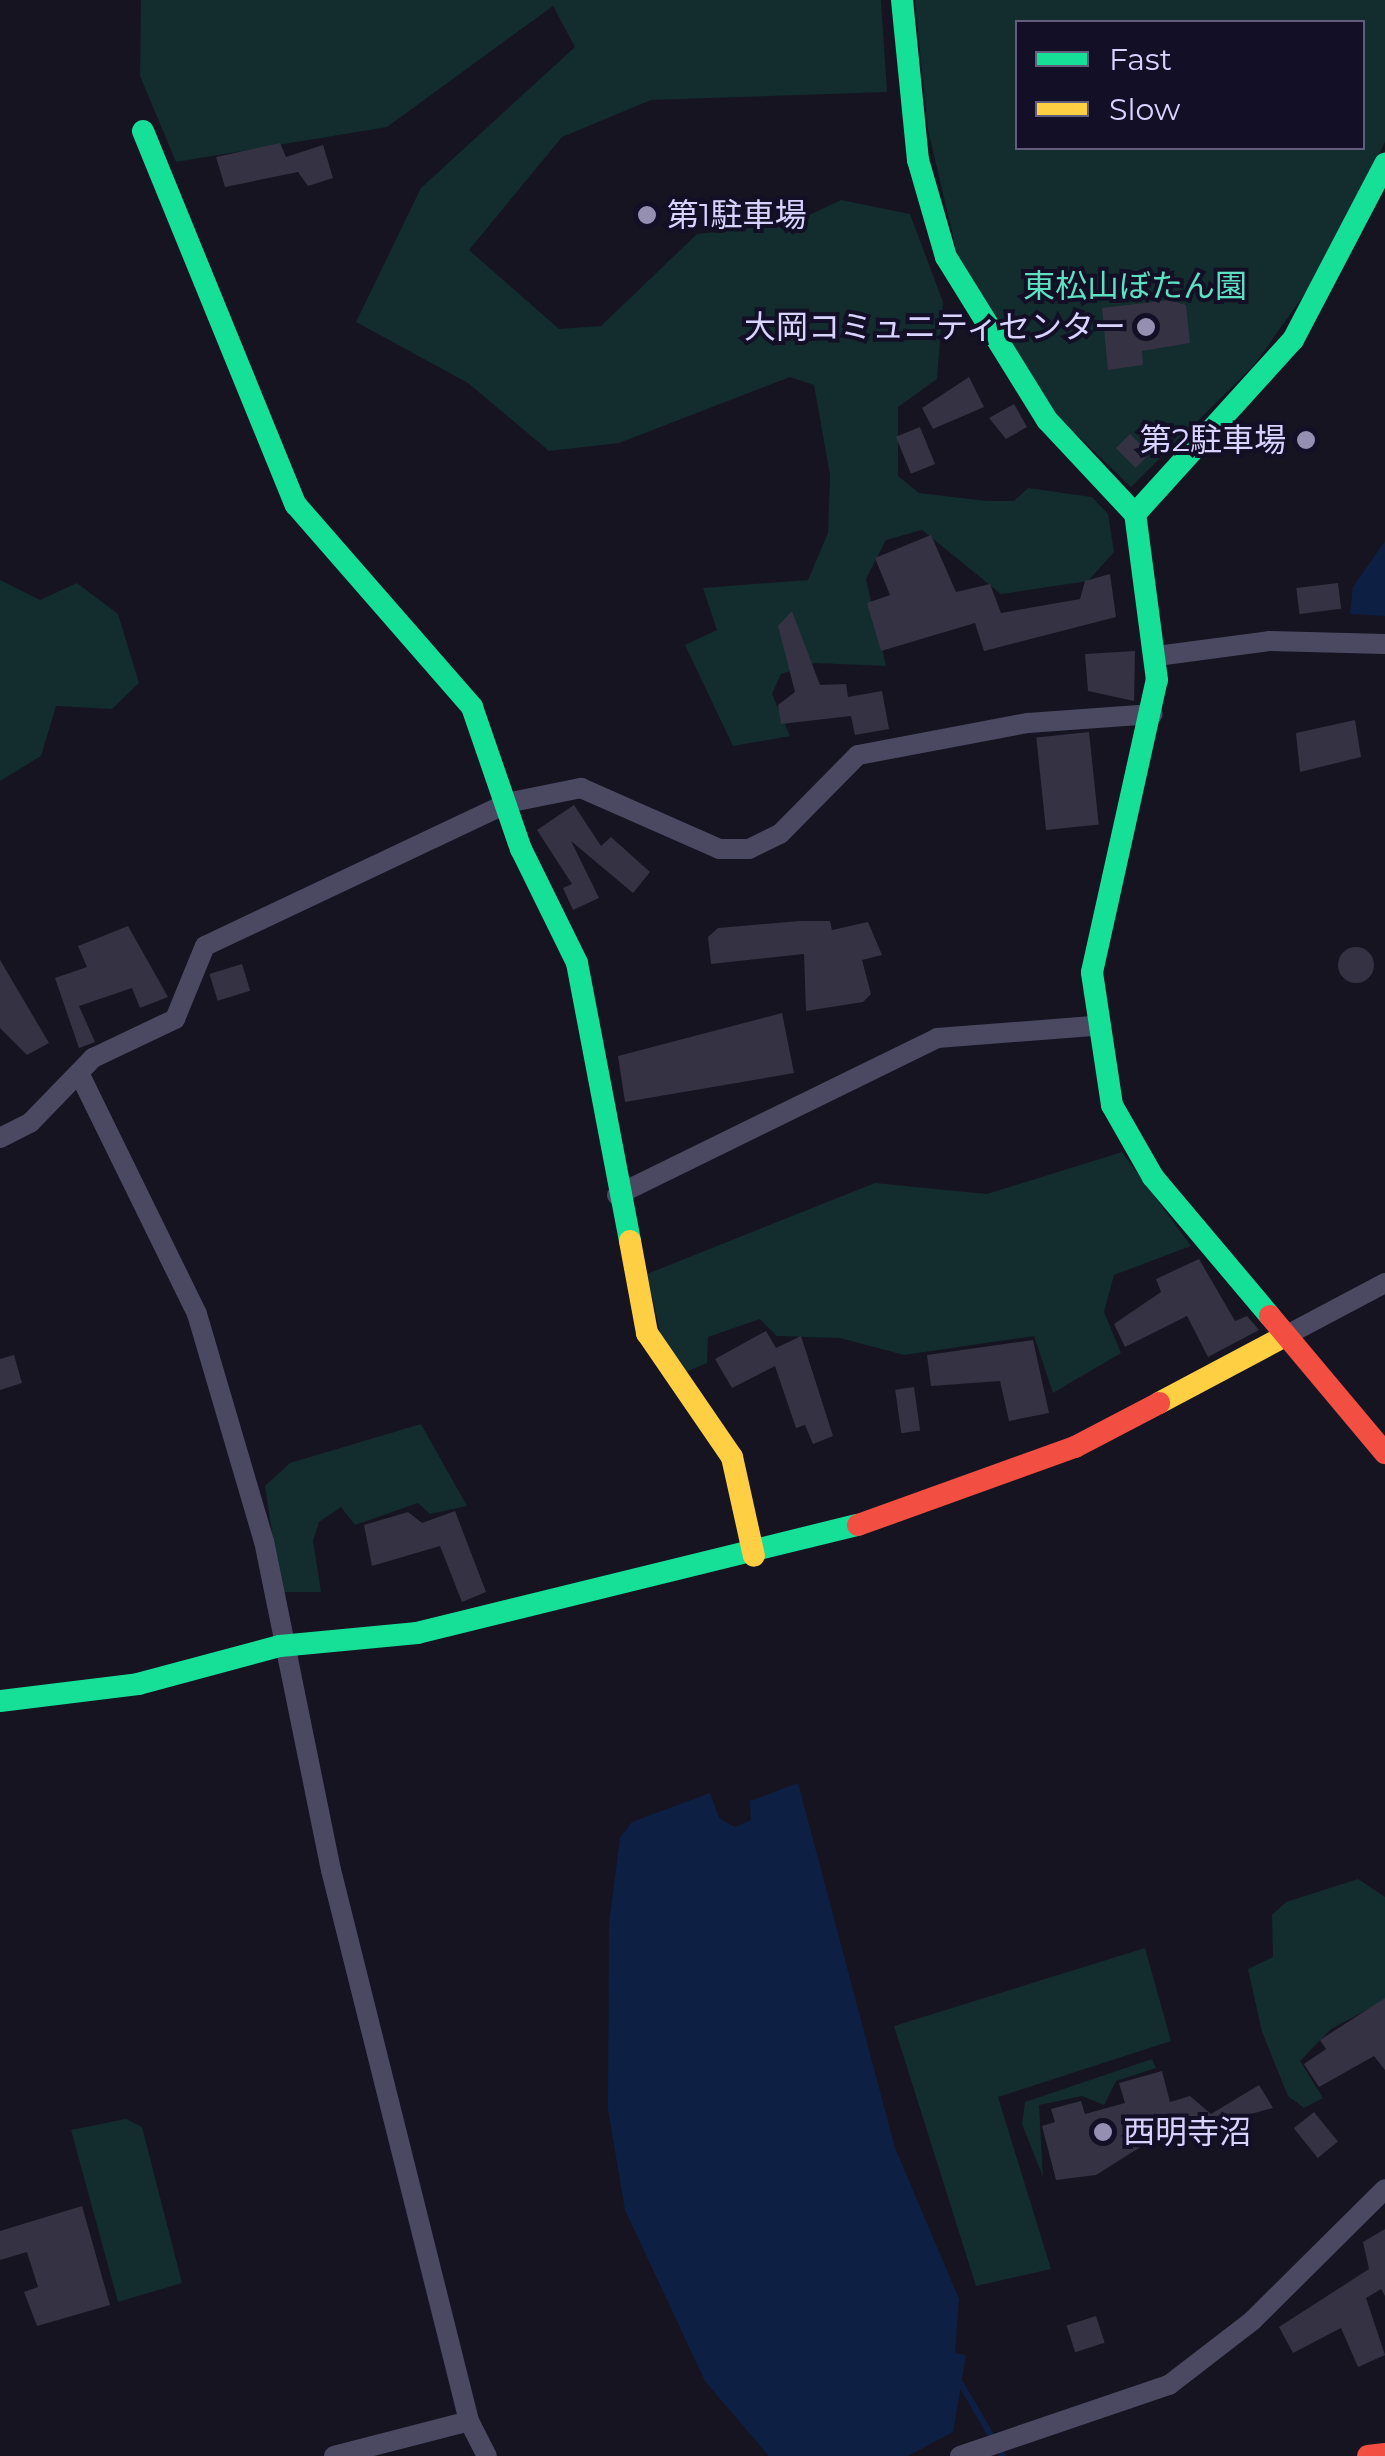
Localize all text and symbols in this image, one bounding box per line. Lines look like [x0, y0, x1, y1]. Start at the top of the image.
legend [1015, 20, 1365, 150]
text: Fast [1109, 41, 1172, 78]
text: Slow [1109, 91, 1180, 128]
place label: 第1駐車場 [667, 196, 807, 234]
marker: 第1駐車場 [636, 204, 658, 226]
park label: 東松山ぼたん園 [1023, 267, 1247, 305]
place label: 大岡コミュニティセンター [742, 308, 1126, 346]
marker: 大岡コミュニティセンター [1135, 316, 1157, 338]
place label: 第2駐車場 [1140, 421, 1286, 459]
marker: 第2駐車場 [1295, 429, 1317, 451]
place label: 西明寺沼 [1123, 2113, 1251, 2151]
marker: 西明寺沼 [1092, 2121, 1114, 2143]

